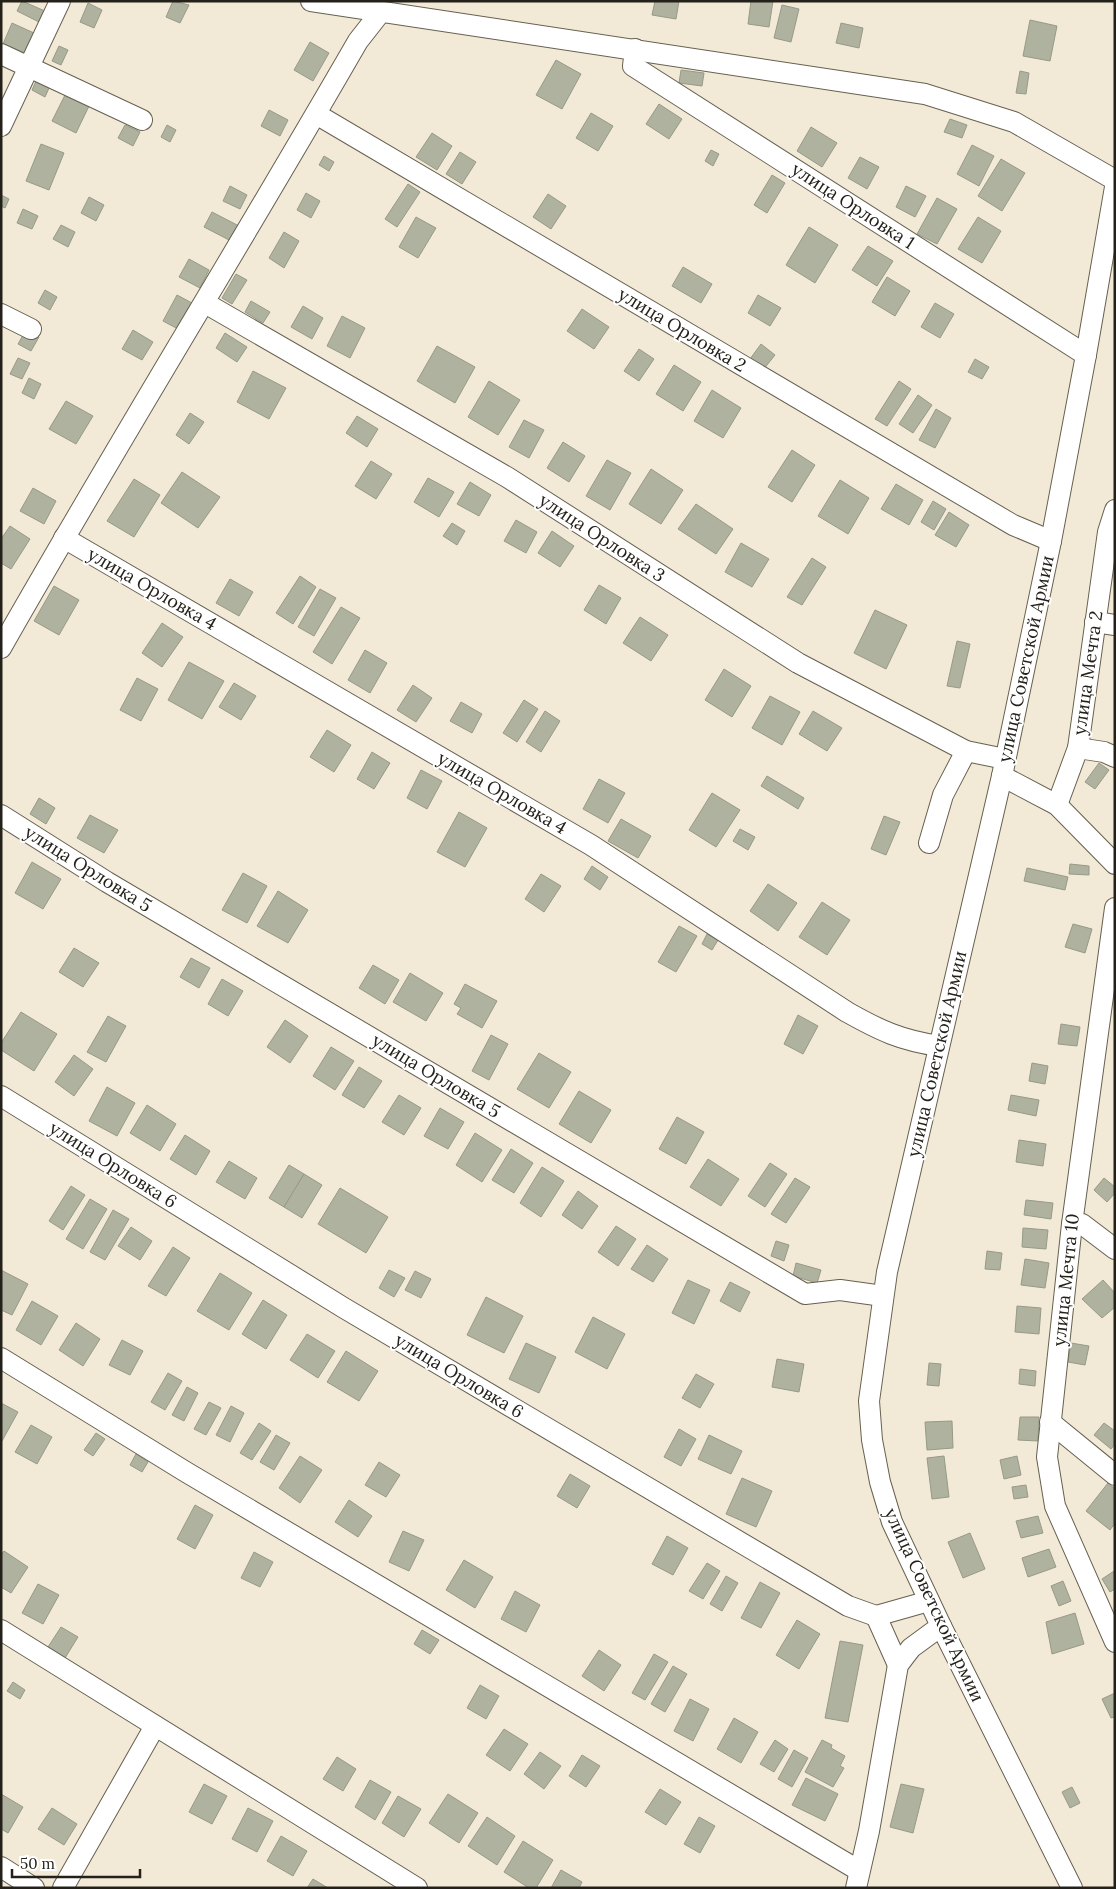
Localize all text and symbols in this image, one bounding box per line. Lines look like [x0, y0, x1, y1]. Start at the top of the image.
street label: улица Орловка 1 [787, 157, 919, 254]
street label: улица Орловка 2 [614, 282, 751, 377]
street label: улица Орловка 3 [535, 488, 670, 587]
street label: улица Орловка 4 [83, 542, 221, 635]
street label: улица Советской Армии [992, 553, 1059, 765]
street label: улица Мечта 2 [1067, 609, 1108, 737]
street label: улица Орловка 4 [433, 746, 571, 839]
street label: улица Орловка 5 [20, 820, 156, 917]
street label: улица Советской Армии [902, 948, 971, 1159]
street label: улица Орловка 5 [368, 1028, 505, 1123]
street label: улица Орловка 6 [45, 1116, 181, 1213]
street label: улица Мечта 10 [1047, 1212, 1084, 1348]
street label: улица Орловка 6 [391, 1328, 528, 1423]
street label: улица Советской Армии [879, 1504, 990, 1705]
scale bar [12, 1846, 140, 1878]
text: 50 m [20, 1854, 55, 1873]

